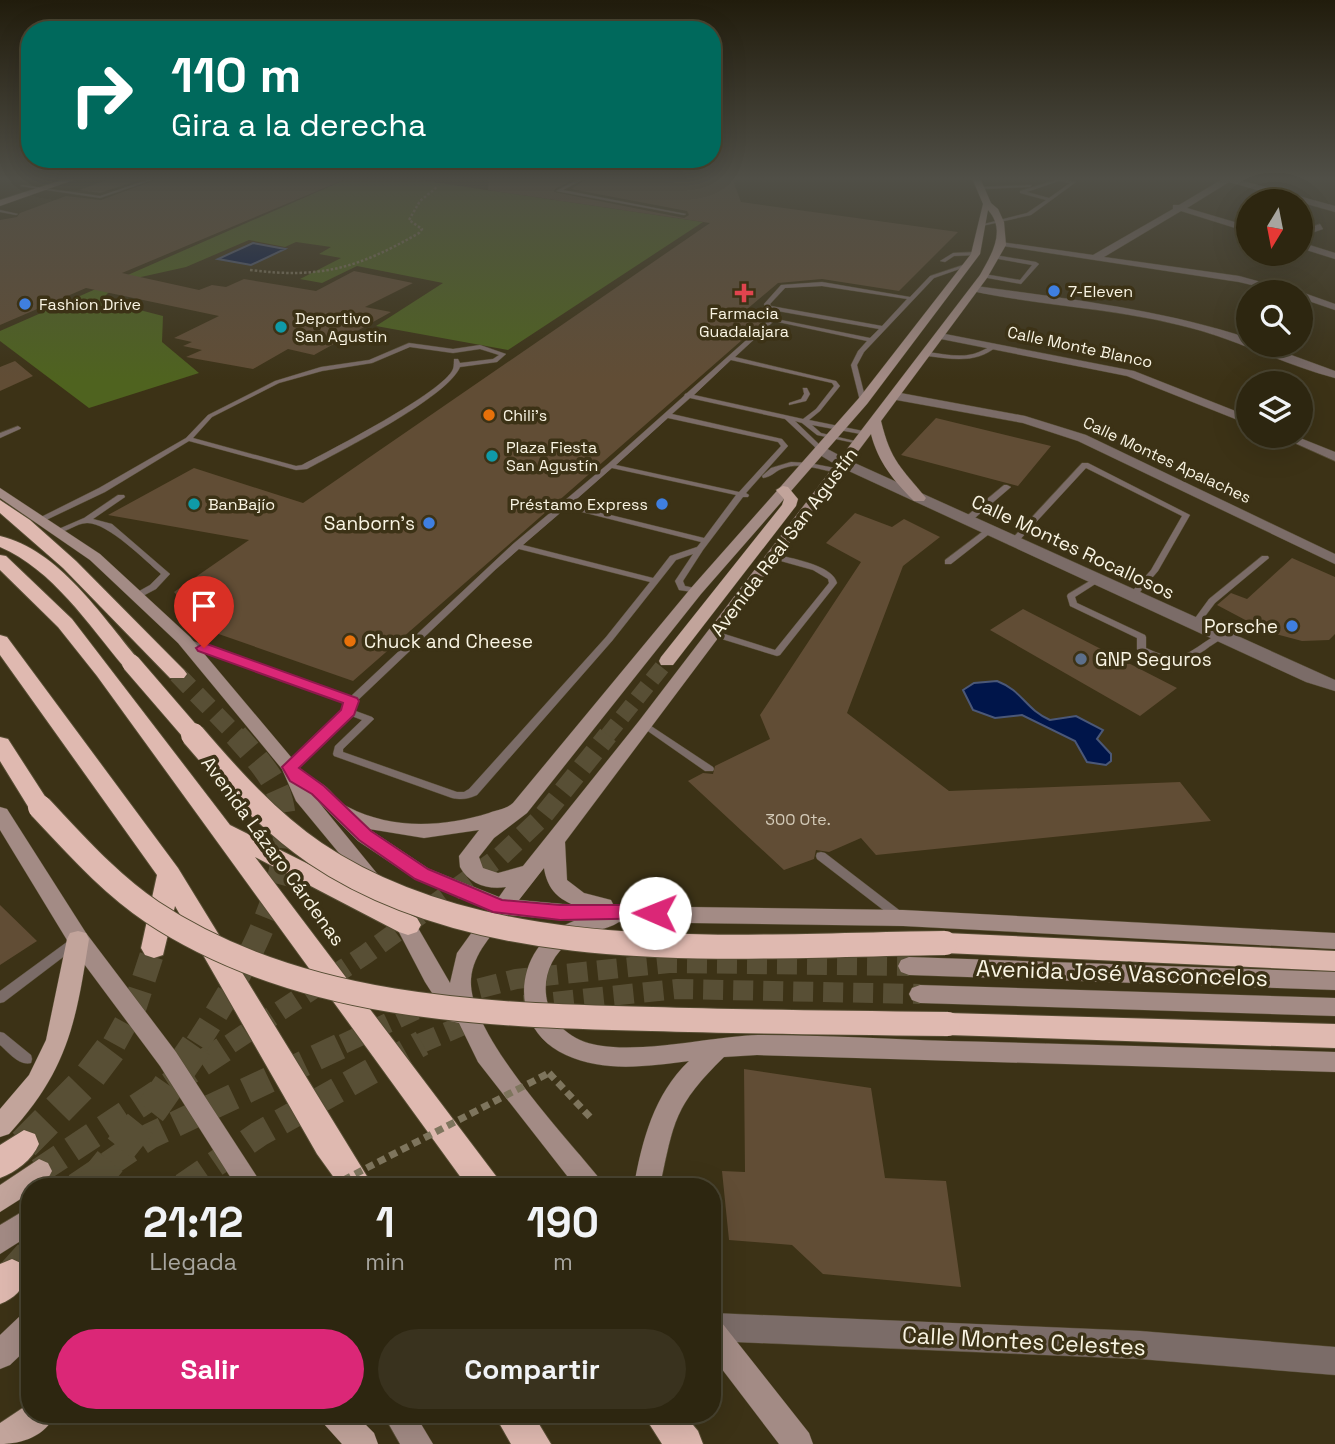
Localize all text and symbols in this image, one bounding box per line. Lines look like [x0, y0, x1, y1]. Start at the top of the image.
text: 110 m [171, 44, 301, 106]
icon: right [56, 49, 147, 140]
text: Gira a la derecha [171, 105, 426, 145]
north arrow [1236, 189, 1312, 266]
map controls [1236, 189, 1313, 448]
button: search [1236, 280, 1313, 357]
place label: 7-Eleven [1068, 281, 1133, 302]
marker: 7-Eleven [1046, 283, 1062, 299]
marker: Farmacia Guadalajara [736, 285, 752, 301]
place label: Fashion Drive [39, 294, 141, 315]
marker: Fashion Drive [17, 296, 33, 312]
place label: Farmacia Guadalajara [699, 303, 789, 342]
place label: Deportivo San Agustin [295, 308, 387, 347]
marker: Deportivo San Agustin [273, 319, 289, 335]
street label: Calle Monte Blanco [1006, 321, 1154, 373]
button: layers [1236, 371, 1313, 448]
place label: Chili's [503, 405, 547, 426]
marker: Chili's [481, 407, 497, 423]
street label: Calle Montes Apalaches [1080, 412, 1254, 508]
place label: Plaza Fiesta San Agustín [506, 437, 598, 476]
street label: Avenida Real San Agustín [705, 443, 863, 641]
marker: Plaza Fiesta San Agustín [484, 448, 500, 464]
street label: Calle Montes Rocallosos [967, 489, 1179, 605]
place label: BanBajío [208, 494, 275, 515]
place label: Préstamo Express [510, 494, 648, 515]
marker: BanBajío [186, 496, 202, 512]
marker: Préstamo Express [654, 496, 670, 512]
place label: Sanborn's [324, 511, 415, 536]
marker: Sanborn's [421, 515, 437, 531]
pin [174, 576, 234, 648]
icon: arrive [185, 587, 223, 625]
place label: Porsche [1204, 614, 1278, 639]
marker: Porsche [1284, 618, 1300, 634]
place label: Chuck and Cheese [364, 629, 533, 654]
marker: Chuck and Cheese [342, 633, 358, 649]
place label: GNP Seguros [1095, 647, 1212, 672]
marker: GNP Seguros [1073, 651, 1089, 667]
street label: Avenida Lázaro Cárdenas [196, 751, 350, 951]
house number: 300 Ote. [765, 809, 831, 830]
position arrow [618, 876, 692, 950]
street label: Avenida José Vasconcelos [976, 953, 1268, 993]
text: 21:12 [143, 1196, 243, 1249]
text: 1 [376, 1196, 395, 1249]
text: 190 [527, 1196, 599, 1249]
text: Llegada [149, 1247, 237, 1277]
text: min [365, 1247, 405, 1277]
text: m [553, 1247, 573, 1277]
street label: Calle Montes Celestes [901, 1320, 1147, 1362]
button: Salir [56, 1329, 364, 1409]
button: Compartir [378, 1329, 686, 1409]

